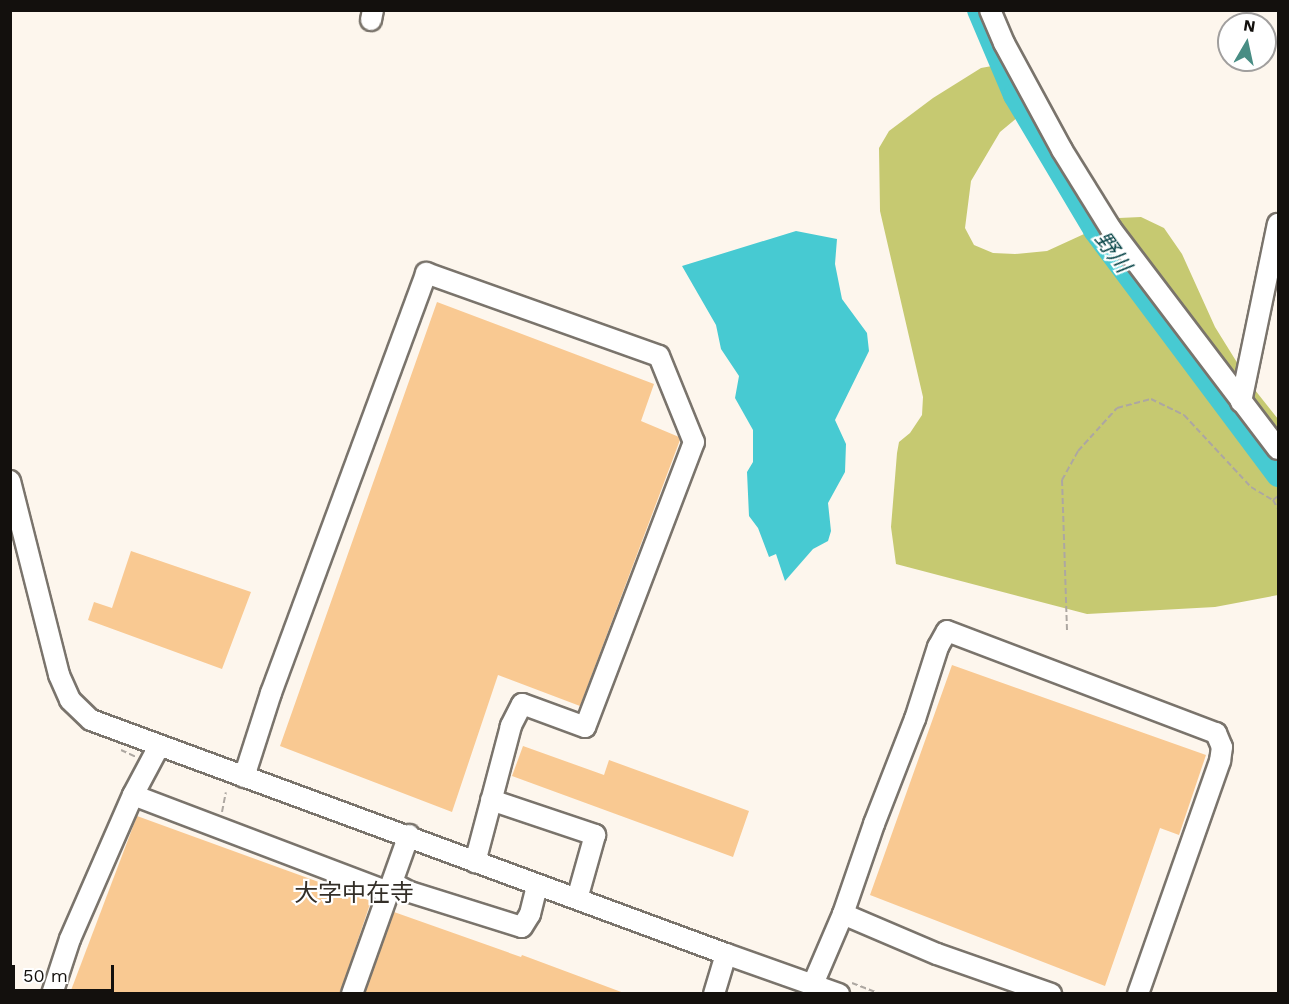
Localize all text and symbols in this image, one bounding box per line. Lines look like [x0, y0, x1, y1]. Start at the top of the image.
north arrow [1217, 12, 1277, 72]
text: N [1242, 15, 1257, 36]
water label: 野川 [1089, 226, 1137, 278]
district label: 大字中在寺 [294, 880, 414, 908]
scale bar [15, 953, 117, 991]
text: 50 m [23, 965, 68, 986]

